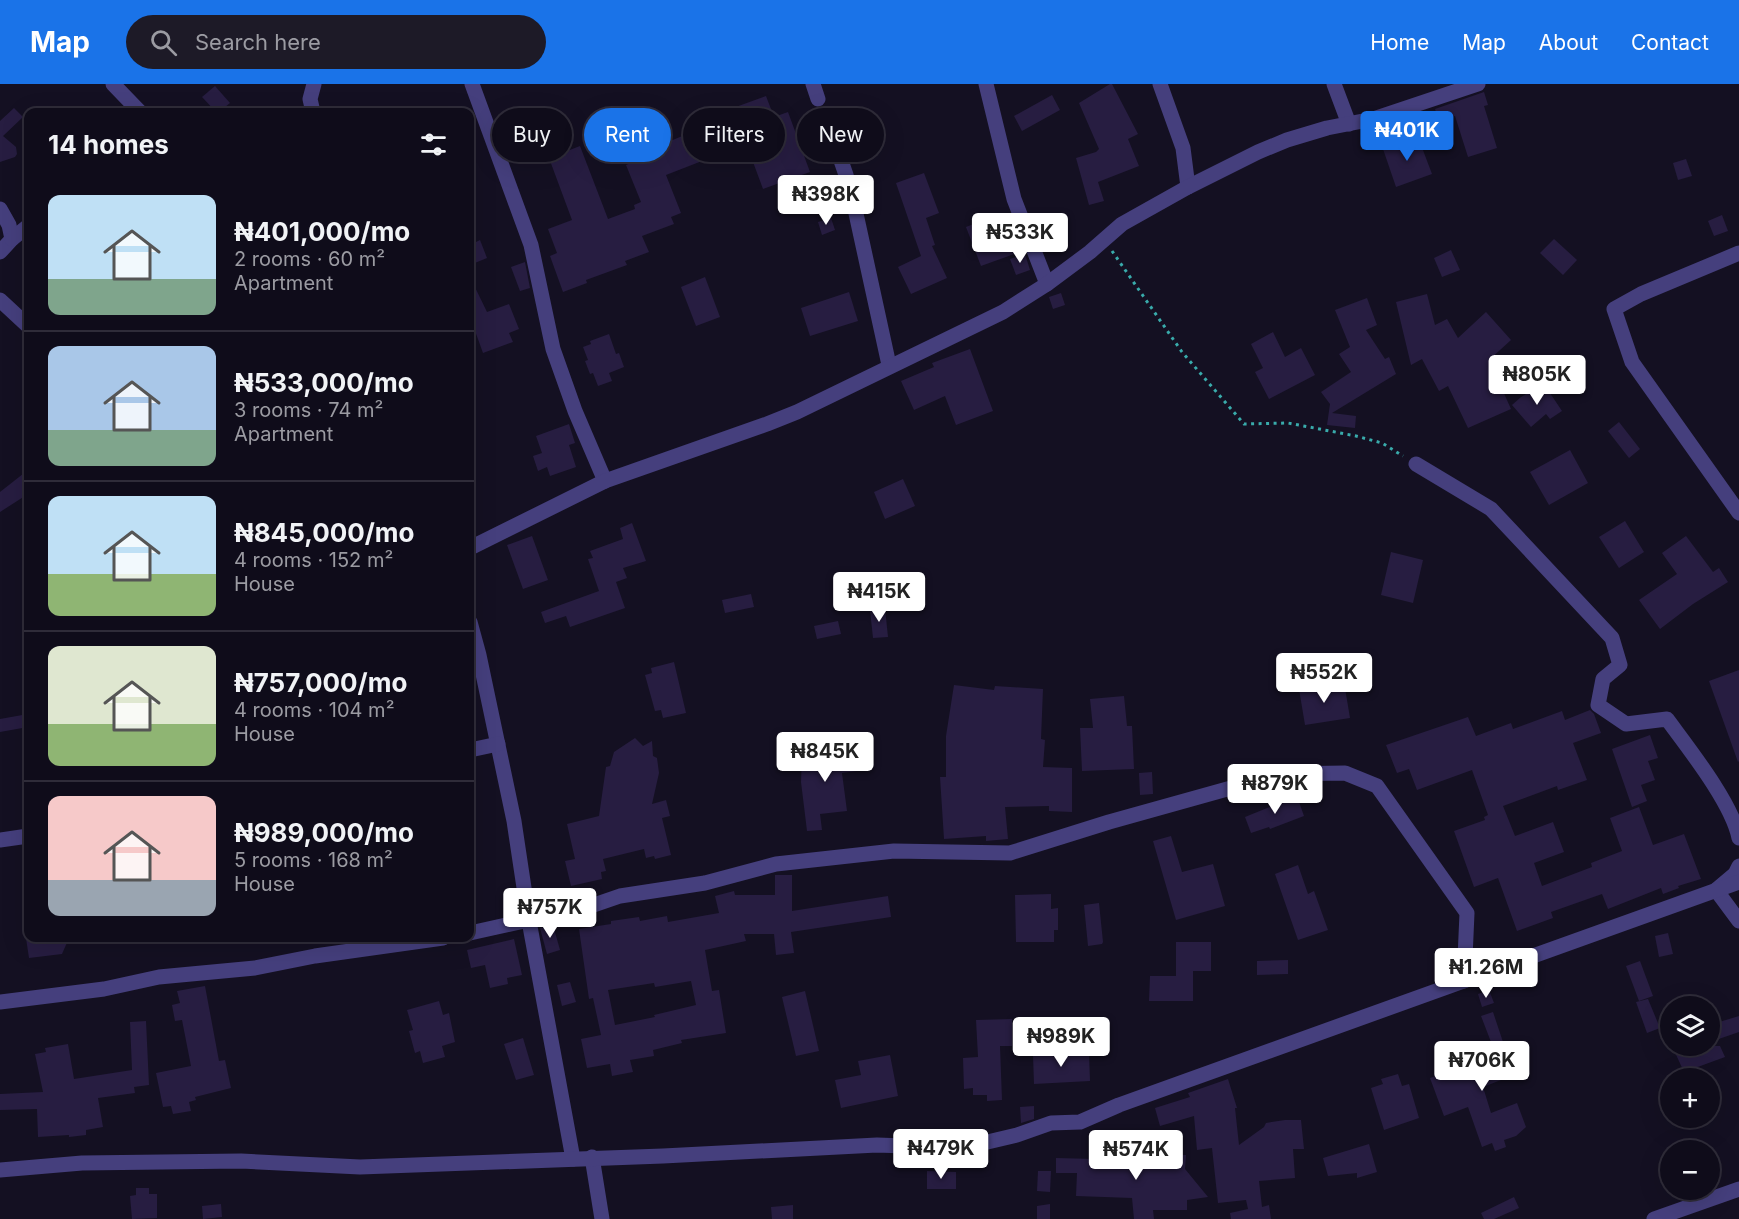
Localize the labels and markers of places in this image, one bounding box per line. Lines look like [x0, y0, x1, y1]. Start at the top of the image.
pin: ₦401K [1365, 111, 1449, 162]
pin: ₦398K [784, 175, 868, 226]
pin: ₦533K [978, 213, 1062, 264]
pin: ₦805K [1495, 355, 1579, 406]
pin: ₦415K [837, 572, 921, 623]
pin: ₦552K [1282, 653, 1366, 704]
pin: ₦845K [783, 732, 867, 783]
pin: ₦879K [1233, 764, 1317, 815]
pin: ₦757K [508, 888, 592, 939]
pin: ₦1.26M [1437, 948, 1535, 999]
pin: ₦989K [1019, 1017, 1103, 1068]
pin: ₦706K [1440, 1041, 1524, 1092]
pin: ₦479K [899, 1129, 983, 1180]
pin: ₦574K [1094, 1130, 1178, 1181]

